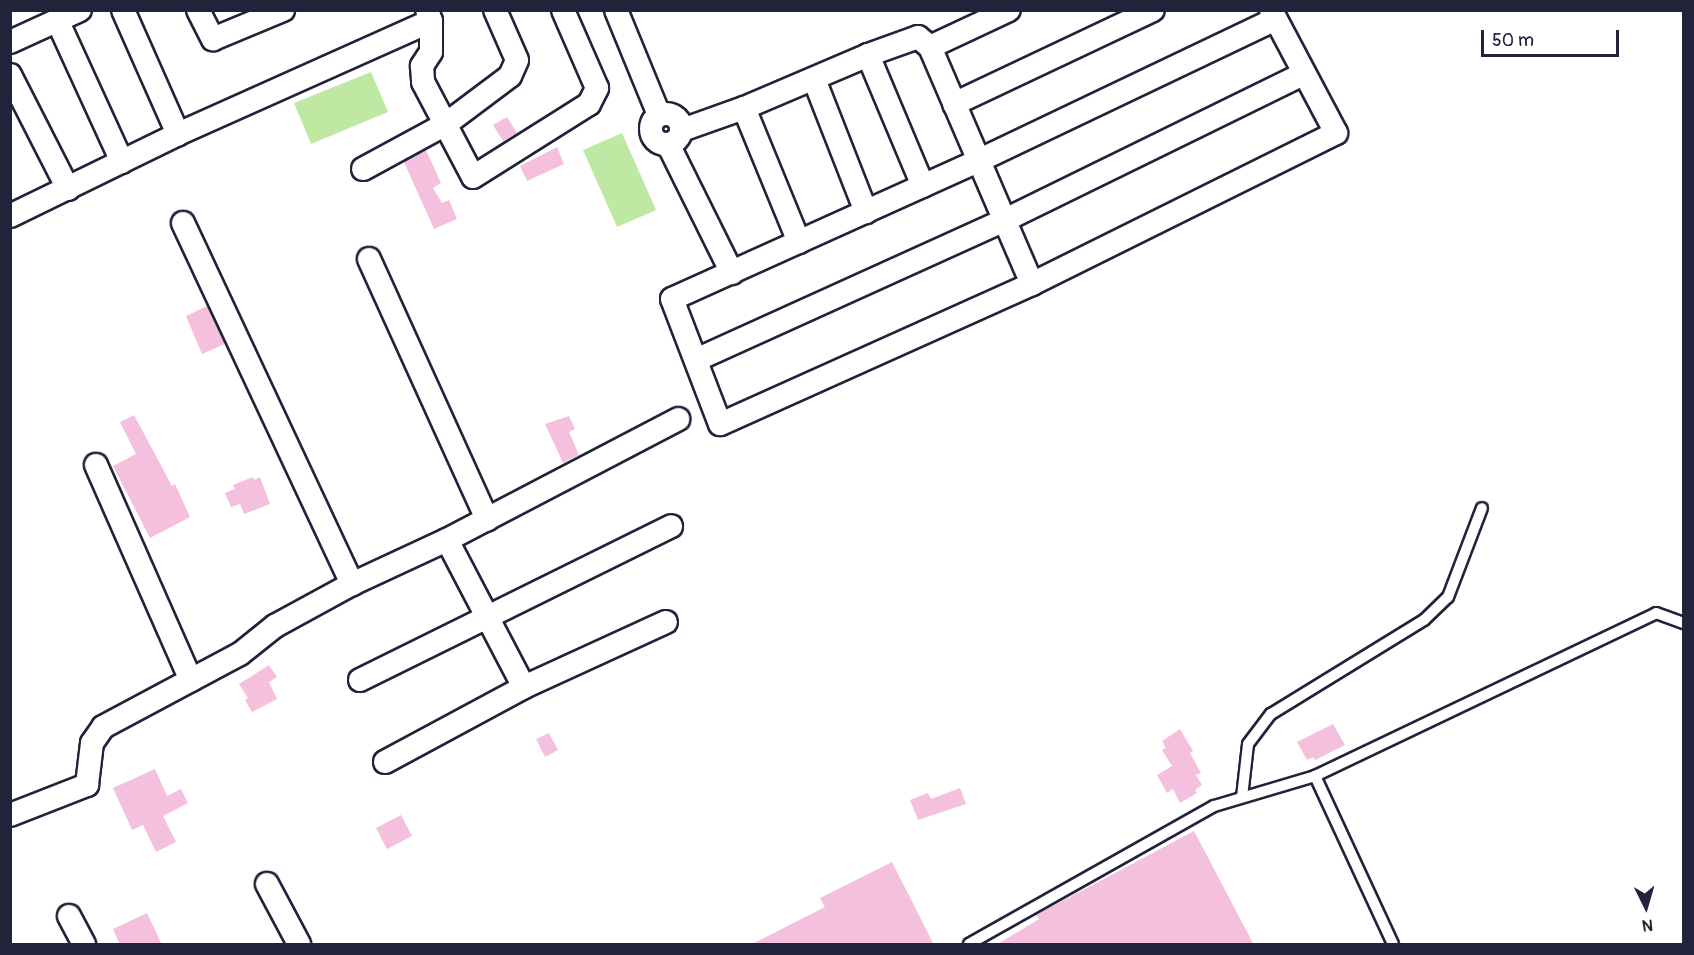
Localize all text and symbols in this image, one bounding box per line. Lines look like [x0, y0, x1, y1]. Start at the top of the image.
scale bar [1484, 18, 1622, 56]
text: 50 m [1492, 29, 1534, 52]
north arrow [1616, 877, 1676, 937]
text: N [1641, 914, 1654, 935]

